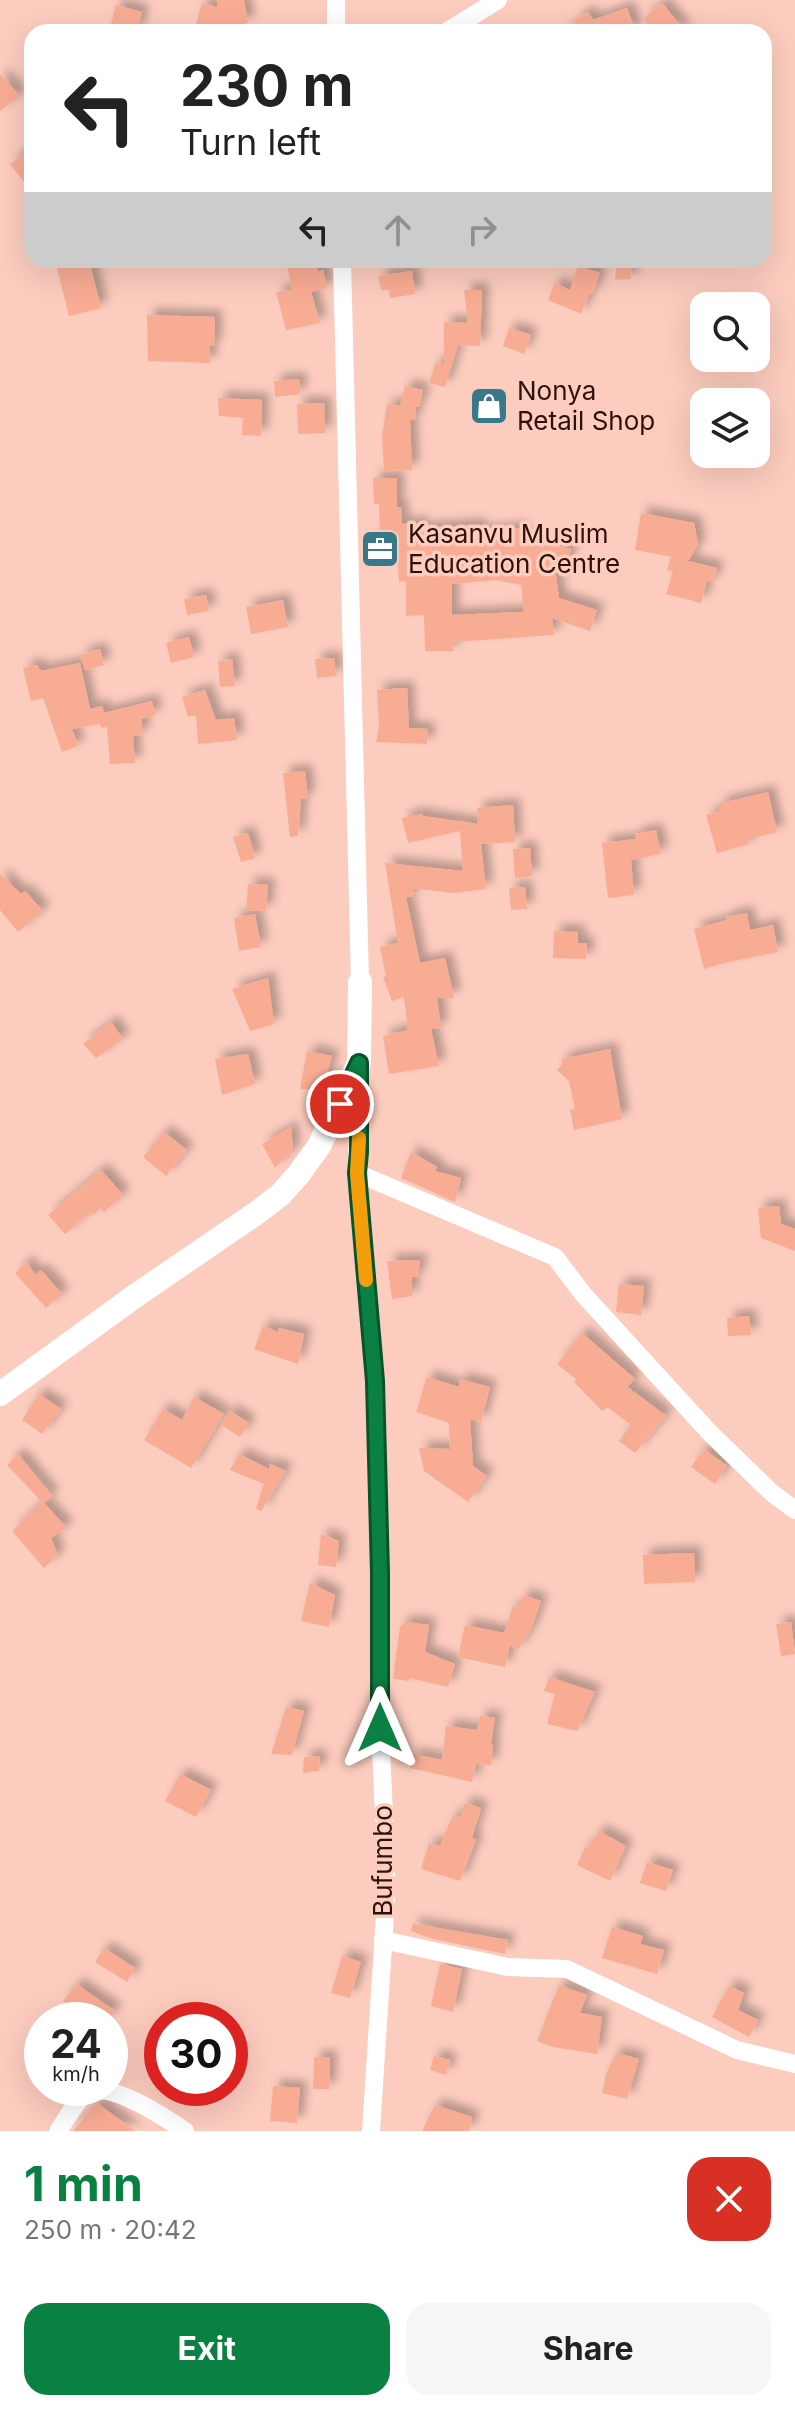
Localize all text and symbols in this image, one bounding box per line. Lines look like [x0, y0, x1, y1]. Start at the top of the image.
text: 230 m [180, 52, 354, 120]
icon: left [48, 56, 152, 160]
text: Turn left [180, 120, 321, 164]
icon: left [292, 208, 336, 252]
icon: ahead [376, 208, 420, 252]
icon: right [460, 208, 504, 252]
map controls [690, 292, 770, 468]
button: search [690, 292, 770, 372]
place label: Nonya Retail Shop [517, 375, 655, 436]
shop icon: Nonya Retail Shop [468, 385, 510, 427]
button: layers [690, 388, 770, 468]
place label: Kasanvu Muslim Education Centre [408, 518, 620, 579]
office icon: Kasanvu Muslim Education Centre [359, 528, 401, 570]
pin [306, 1070, 374, 1138]
icon: arrive [318, 1082, 362, 1126]
position arrow [338, 1686, 422, 1770]
street label: Bufumbo [367, 1805, 398, 1917]
speed limit sign: 30 [144, 2002, 248, 2106]
text: 24 [50, 2019, 102, 2068]
text: km/h [52, 2062, 100, 2086]
text: 1 min [24, 2154, 143, 2213]
button: close [687, 2157, 771, 2241]
text: 250 m · 20:42 [24, 2214, 197, 2245]
button: Exit [24, 2303, 390, 2395]
button: Share [406, 2303, 771, 2395]

